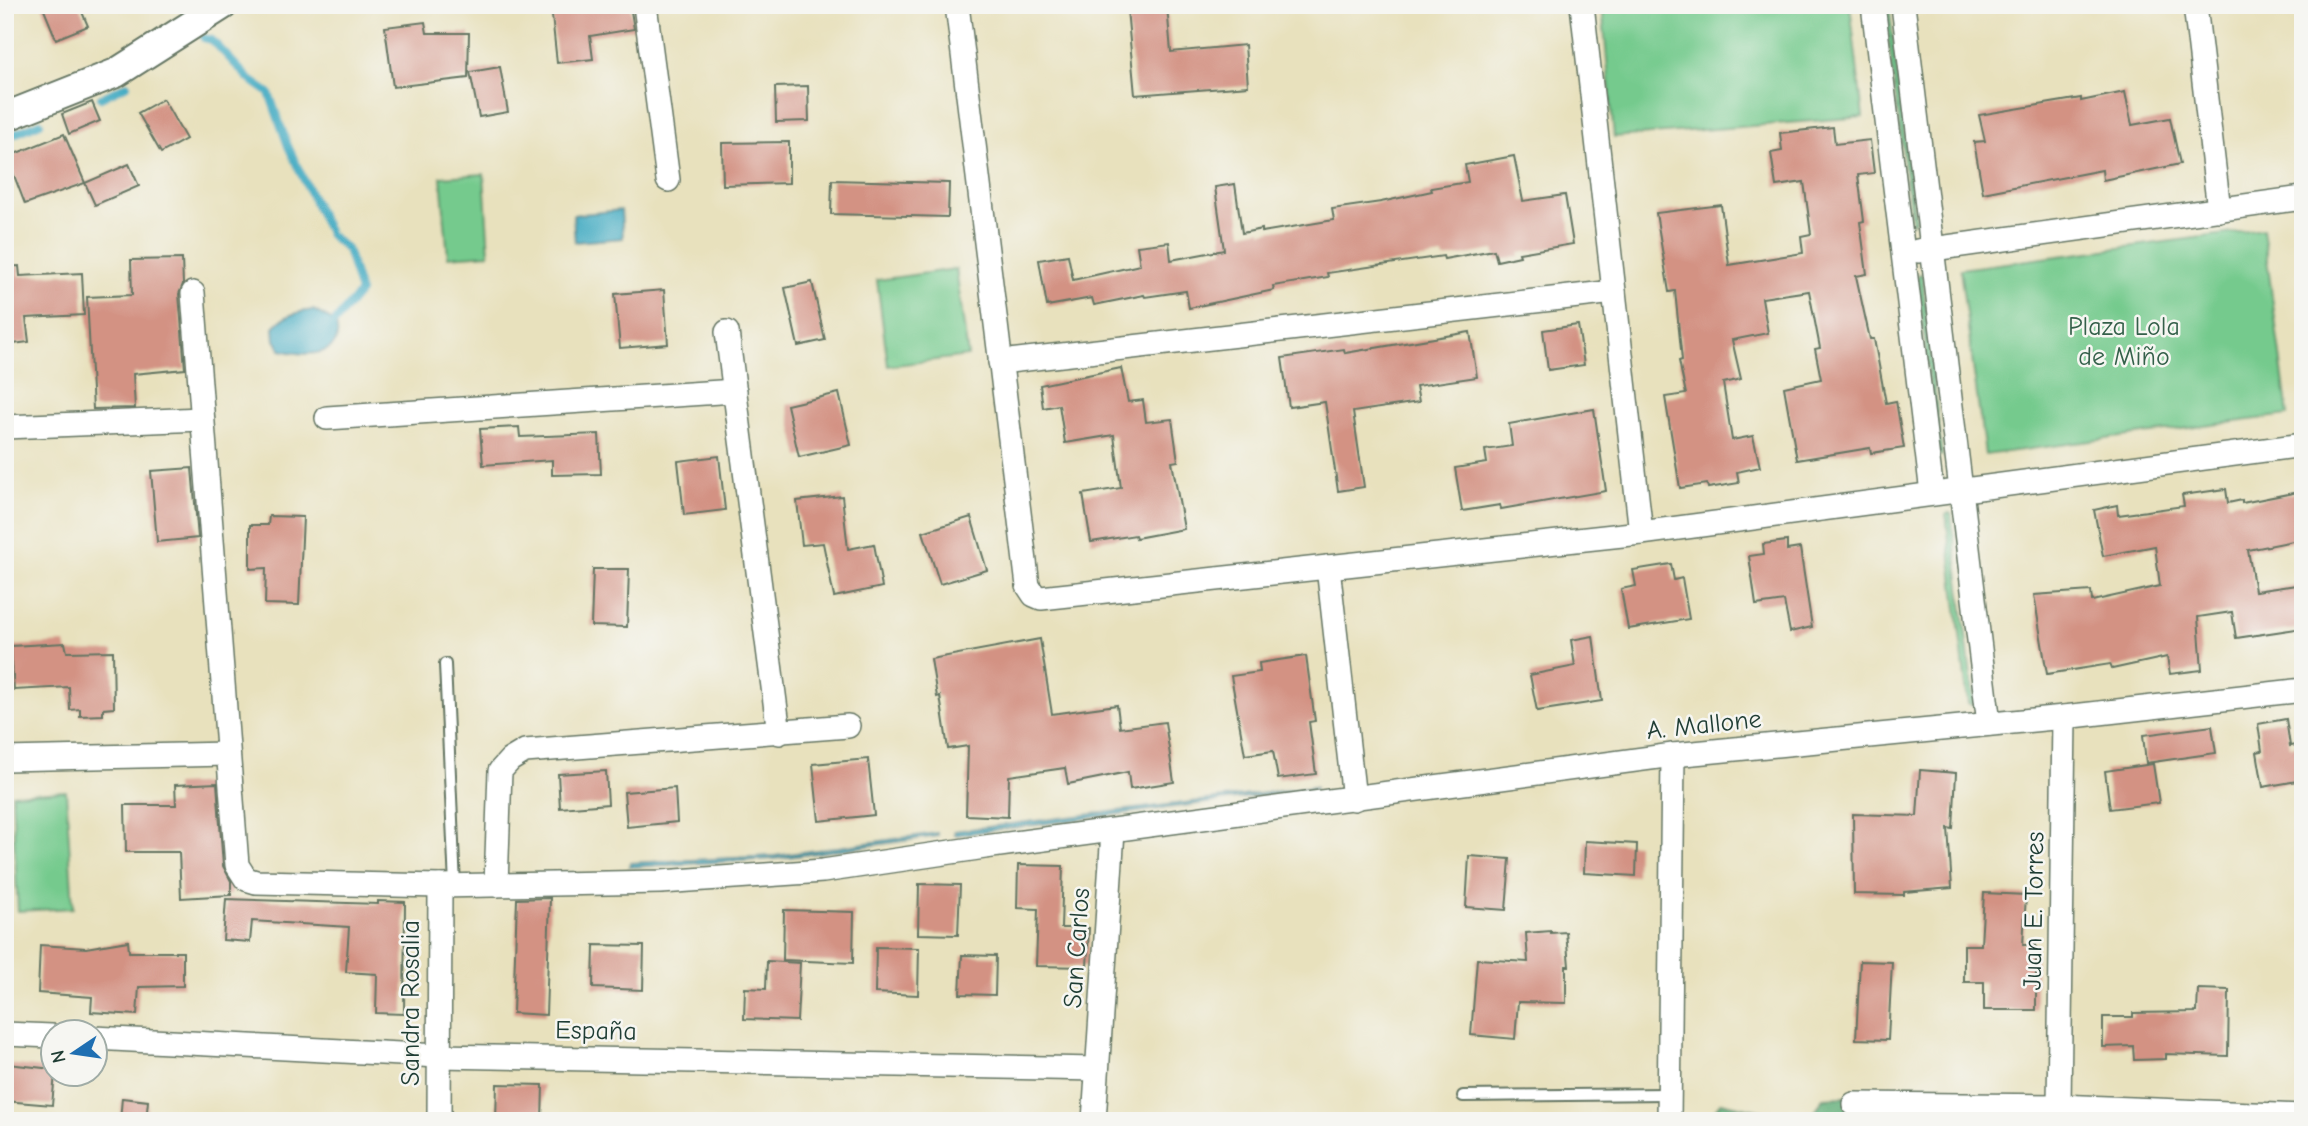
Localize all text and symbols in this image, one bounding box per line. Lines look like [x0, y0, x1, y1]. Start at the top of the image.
park label: Plaza Lola de Miño [2068, 312, 2180, 372]
street label: A. Mallone [1645, 704, 1763, 746]
street label: Juan E. Torres [2018, 831, 2050, 991]
street label: San Carlos [1058, 887, 1096, 1009]
street label: Sandra Rosalia [396, 920, 426, 1086]
street label: España [555, 1015, 637, 1047]
north arrow [38, 1018, 108, 1088]
text: N [46, 1048, 71, 1065]

